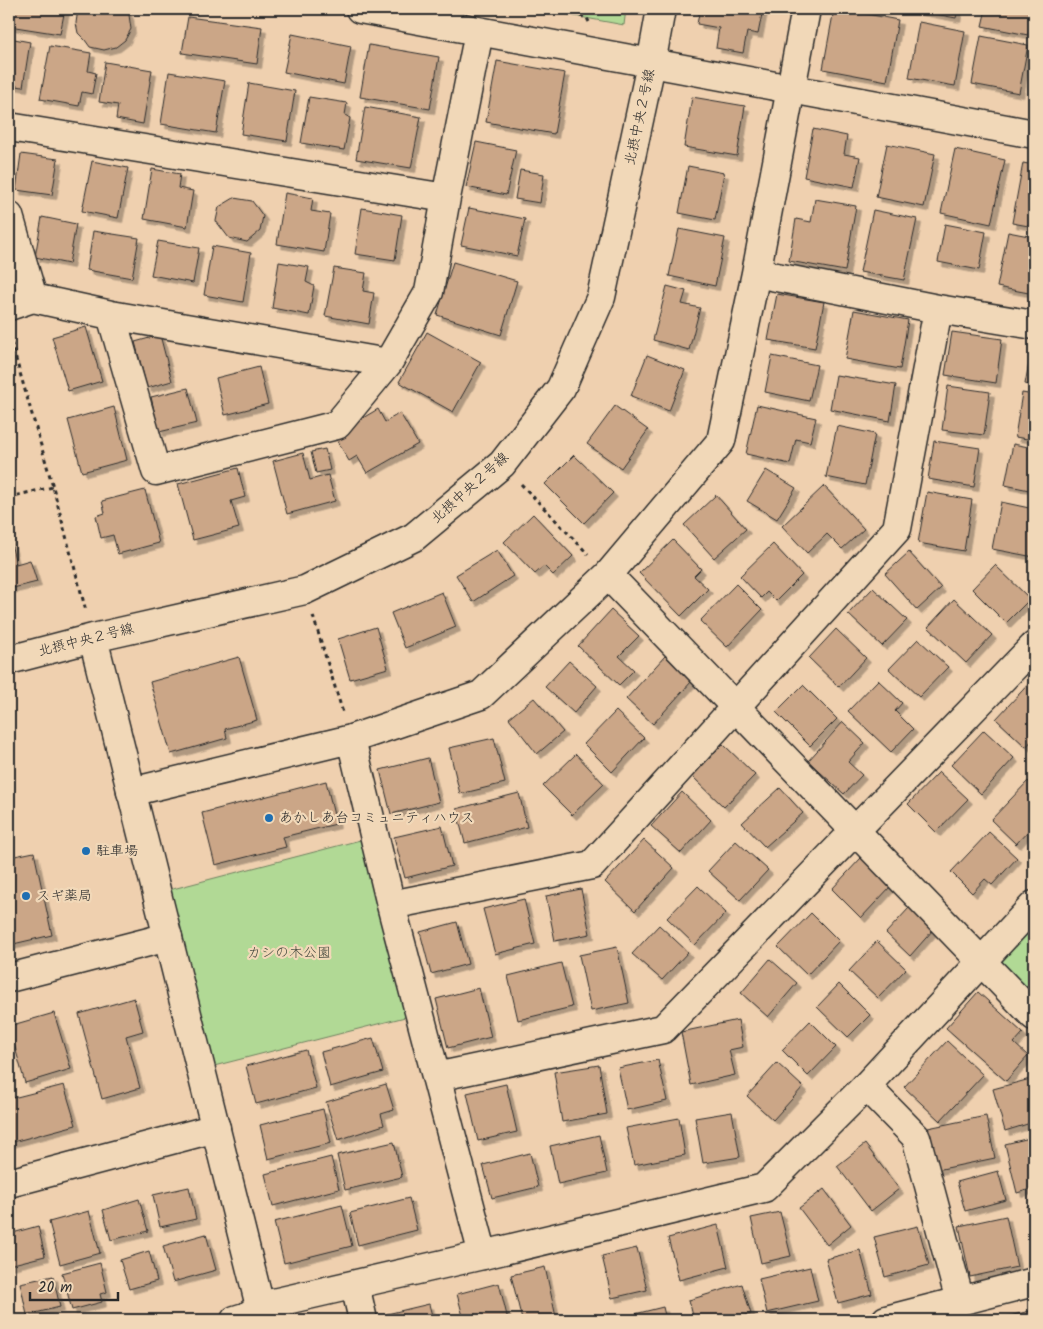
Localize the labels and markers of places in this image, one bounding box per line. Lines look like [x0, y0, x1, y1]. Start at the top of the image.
place label: あかしあ台コミュニティハウス [279, 807, 474, 829]
marker: あかしあ台コミュニティハウス [263, 812, 275, 824]
place label: 駐車場 [96, 840, 138, 862]
marker: 駐車場 [80, 845, 92, 857]
place label: スギ薬局 [36, 885, 92, 907]
marker: スギ薬局 [20, 890, 32, 902]

